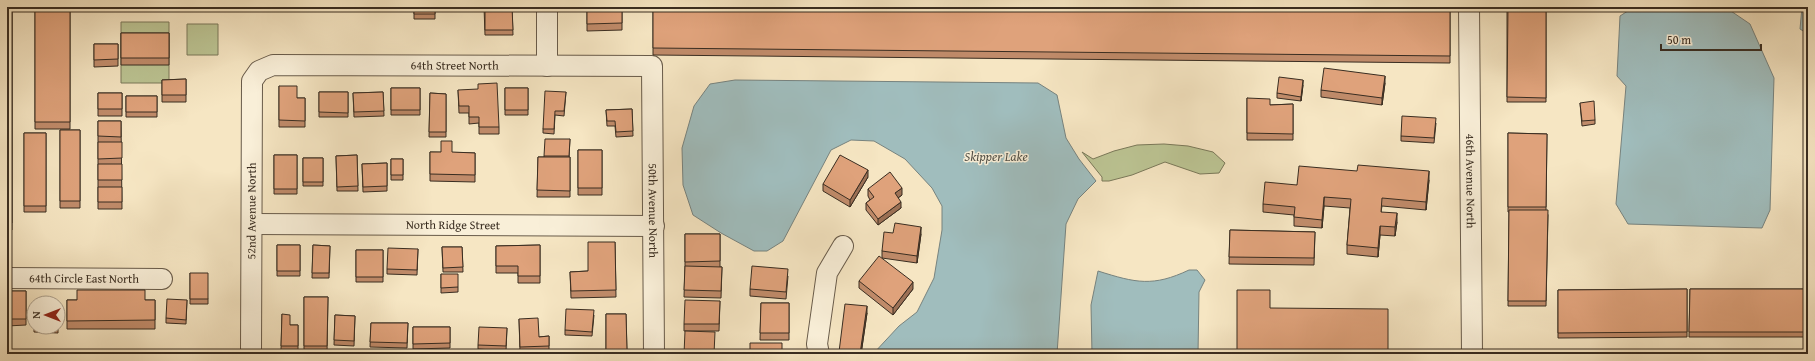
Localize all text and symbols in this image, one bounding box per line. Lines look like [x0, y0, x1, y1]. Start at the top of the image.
scale bar [1661, 26, 1761, 52]
text: 50 m [1667, 31, 1691, 48]
street label: 64th Street North [410, 56, 499, 74]
street label: 46th Avenue North [1462, 134, 1480, 229]
water label: Skipper Lake [964, 147, 1028, 166]
street label: 52nd Avenue North [242, 162, 260, 259]
street label: 50th Avenue North [645, 163, 662, 258]
street label: North Ridge Street [406, 216, 501, 233]
street label: 64th Circle East North [29, 269, 139, 287]
north arrow [26, 295, 66, 335]
text: N [28, 311, 44, 319]

